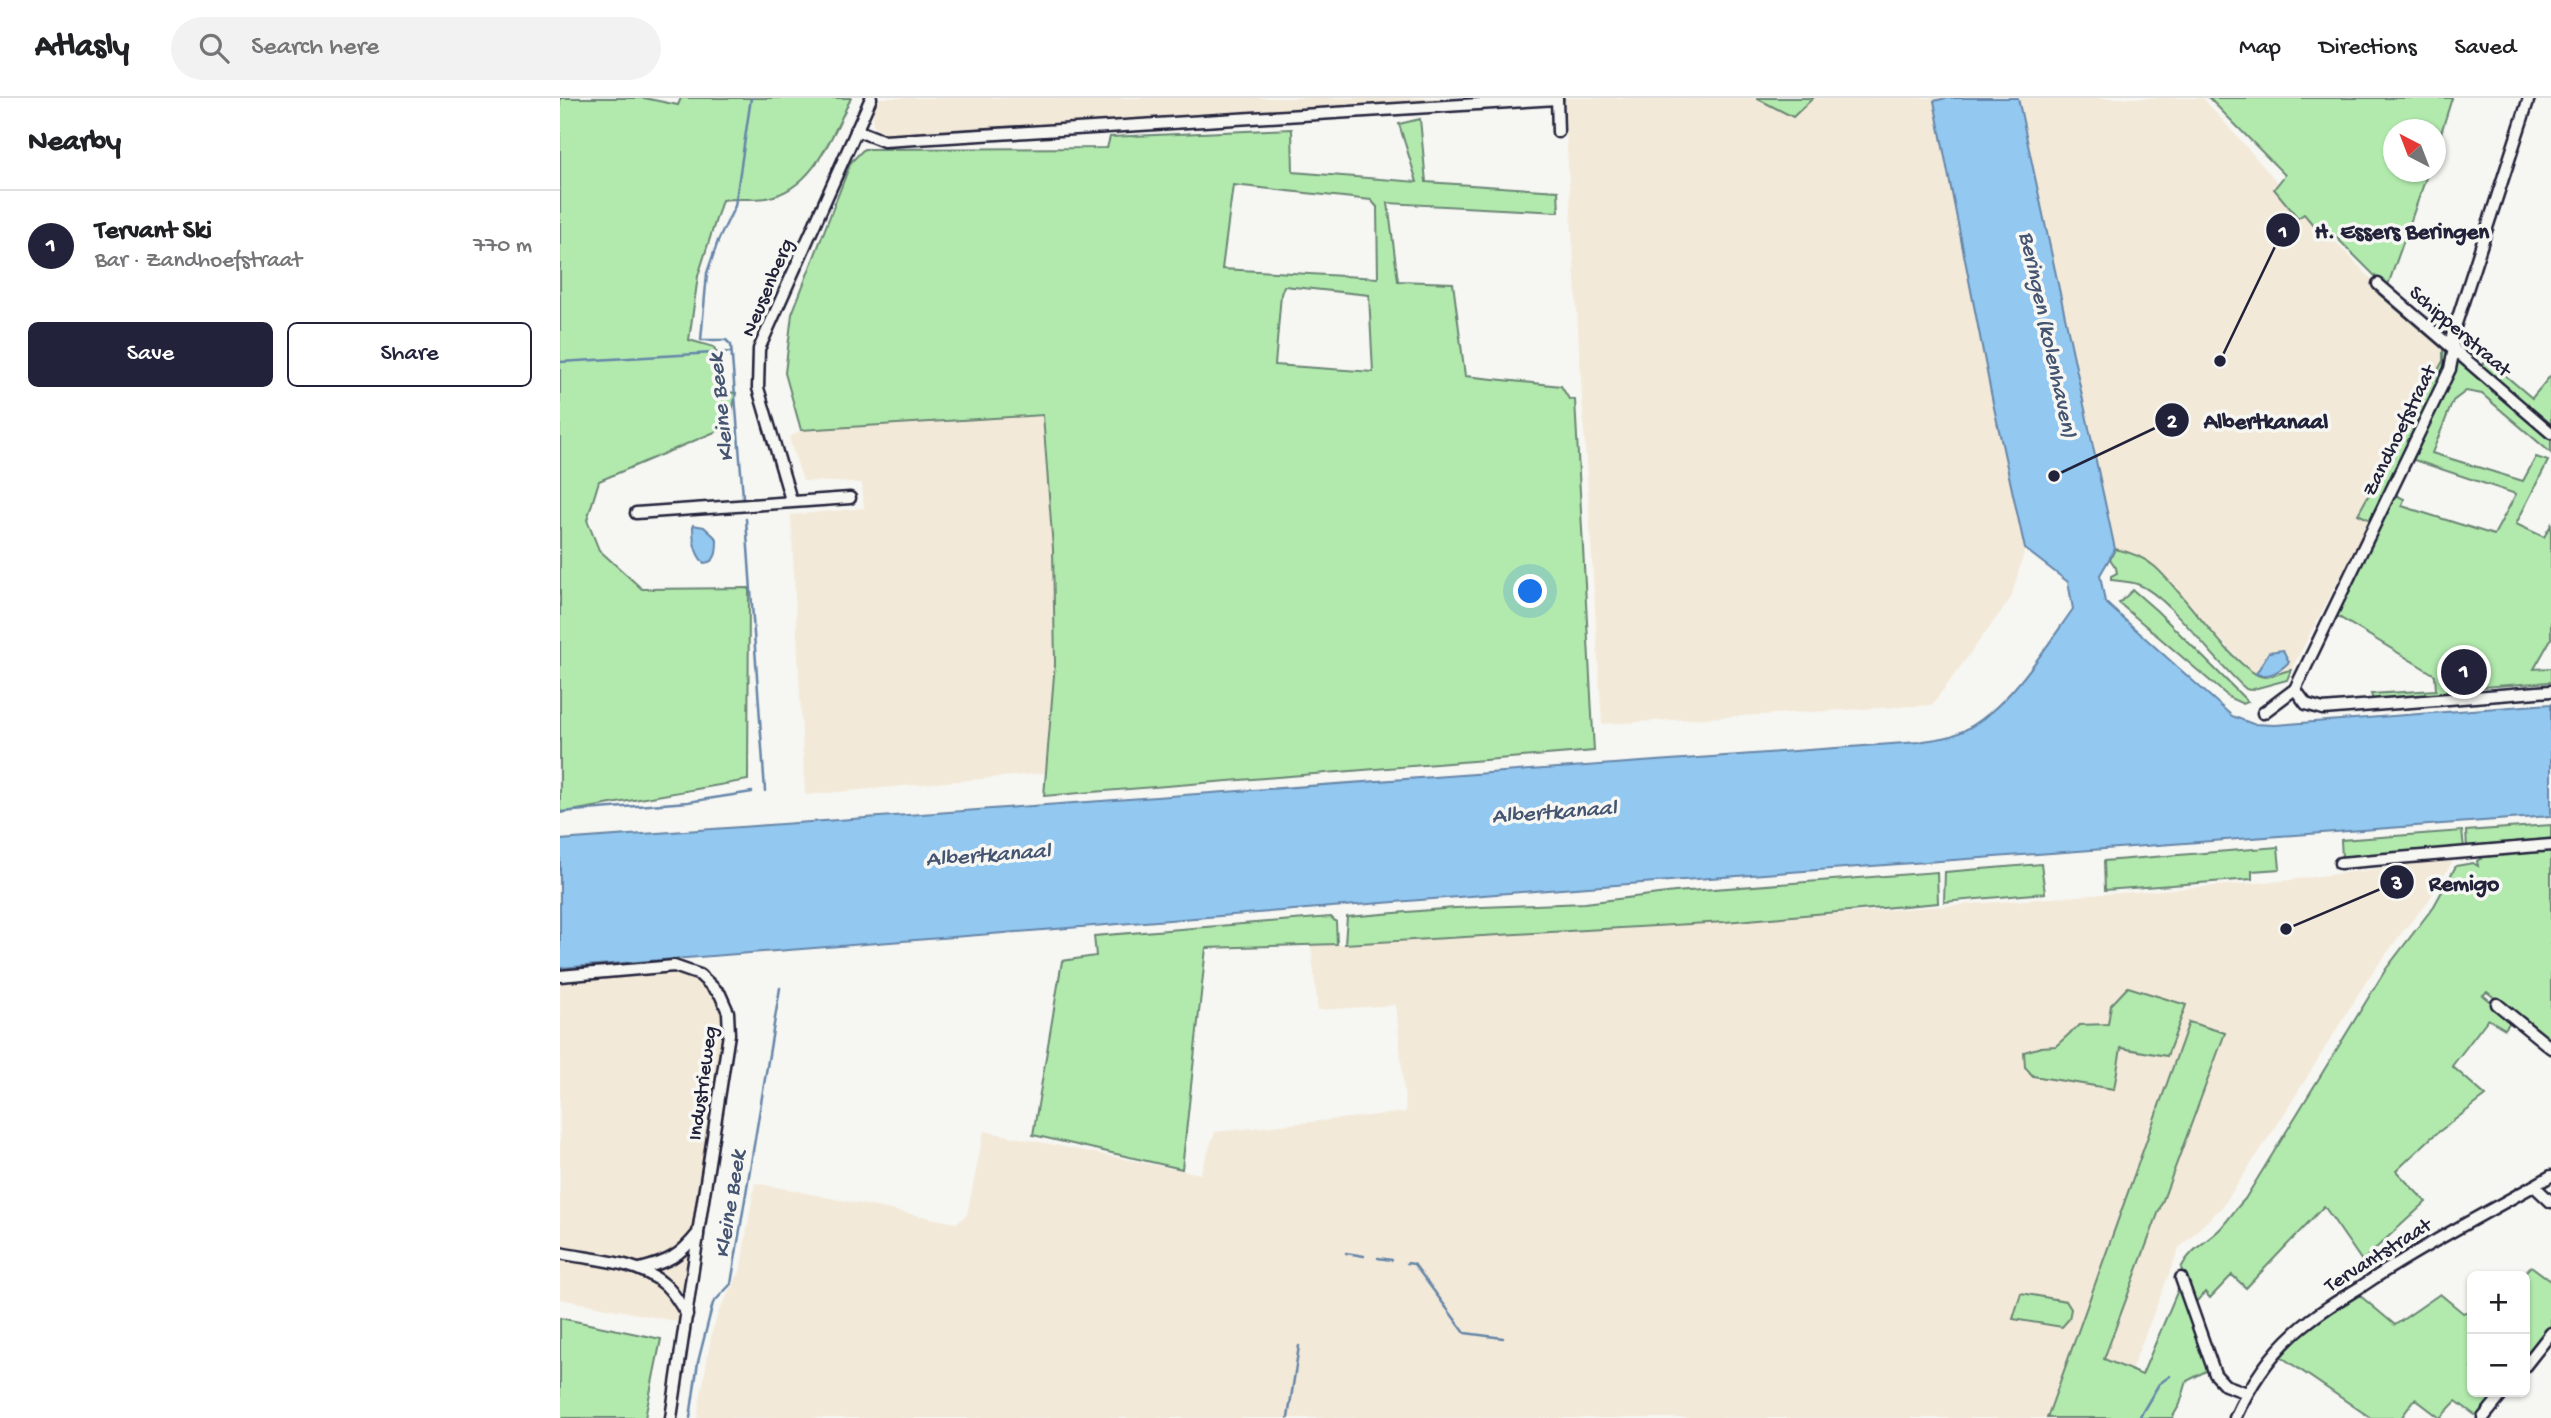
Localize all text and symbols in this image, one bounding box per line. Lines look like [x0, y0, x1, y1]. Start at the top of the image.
search box [171, 17, 661, 80]
text: Atlasly [35, 29, 129, 67]
icon: search [195, 29, 233, 67]
text: Search here [251, 33, 379, 64]
text: Map [2239, 34, 2281, 63]
text: Directions [2319, 34, 2417, 63]
text: Saved [2455, 34, 2516, 63]
north arrow [2383, 119, 2446, 182]
text: Nearby [28, 126, 121, 161]
callout: H. Essers Beringen [2266, 208, 2503, 252]
text: Tervant Ski [95, 217, 212, 248]
text: H. Essers Beringen [2315, 220, 2490, 247]
text: 1 [2278, 221, 2287, 246]
water label: Beringen (kolenhaven) [2012, 229, 2082, 441]
text: 1 [46, 233, 56, 260]
text: 770 m [473, 233, 532, 260]
street label: Neusenberg [737, 235, 801, 341]
text: Bar · Zandhoefstraat [95, 248, 302, 275]
street label: Schipperstraat [2402, 281, 2517, 385]
button: Save [28, 322, 273, 387]
button: Share [287, 322, 532, 387]
water label: Kleine Beek [703, 349, 742, 463]
street label: Zandhoefstraat [2359, 360, 2445, 501]
callout: Albertkanaal [2155, 398, 2342, 442]
text: Albertkanaal [2203, 410, 2328, 437]
text: 2 [2167, 411, 2178, 436]
your location [1513, 574, 1547, 608]
pin: 1 [2441, 646, 2487, 698]
water label: Albertkanaal [1491, 796, 1619, 831]
water label: Albertkanaal [925, 839, 1053, 874]
callout: Remigo [2379, 860, 2513, 904]
text: Remigo [2428, 872, 2499, 899]
text: 3 [2391, 873, 2403, 898]
street label: Industrieweg [684, 1025, 725, 1142]
water label: Kleine Beek [710, 1146, 754, 1260]
street label: Tervantstraat [2320, 1213, 2439, 1300]
map controls [2467, 1271, 2530, 1397]
button: + [2467, 1271, 2530, 1334]
button: − [2467, 1334, 2530, 1397]

